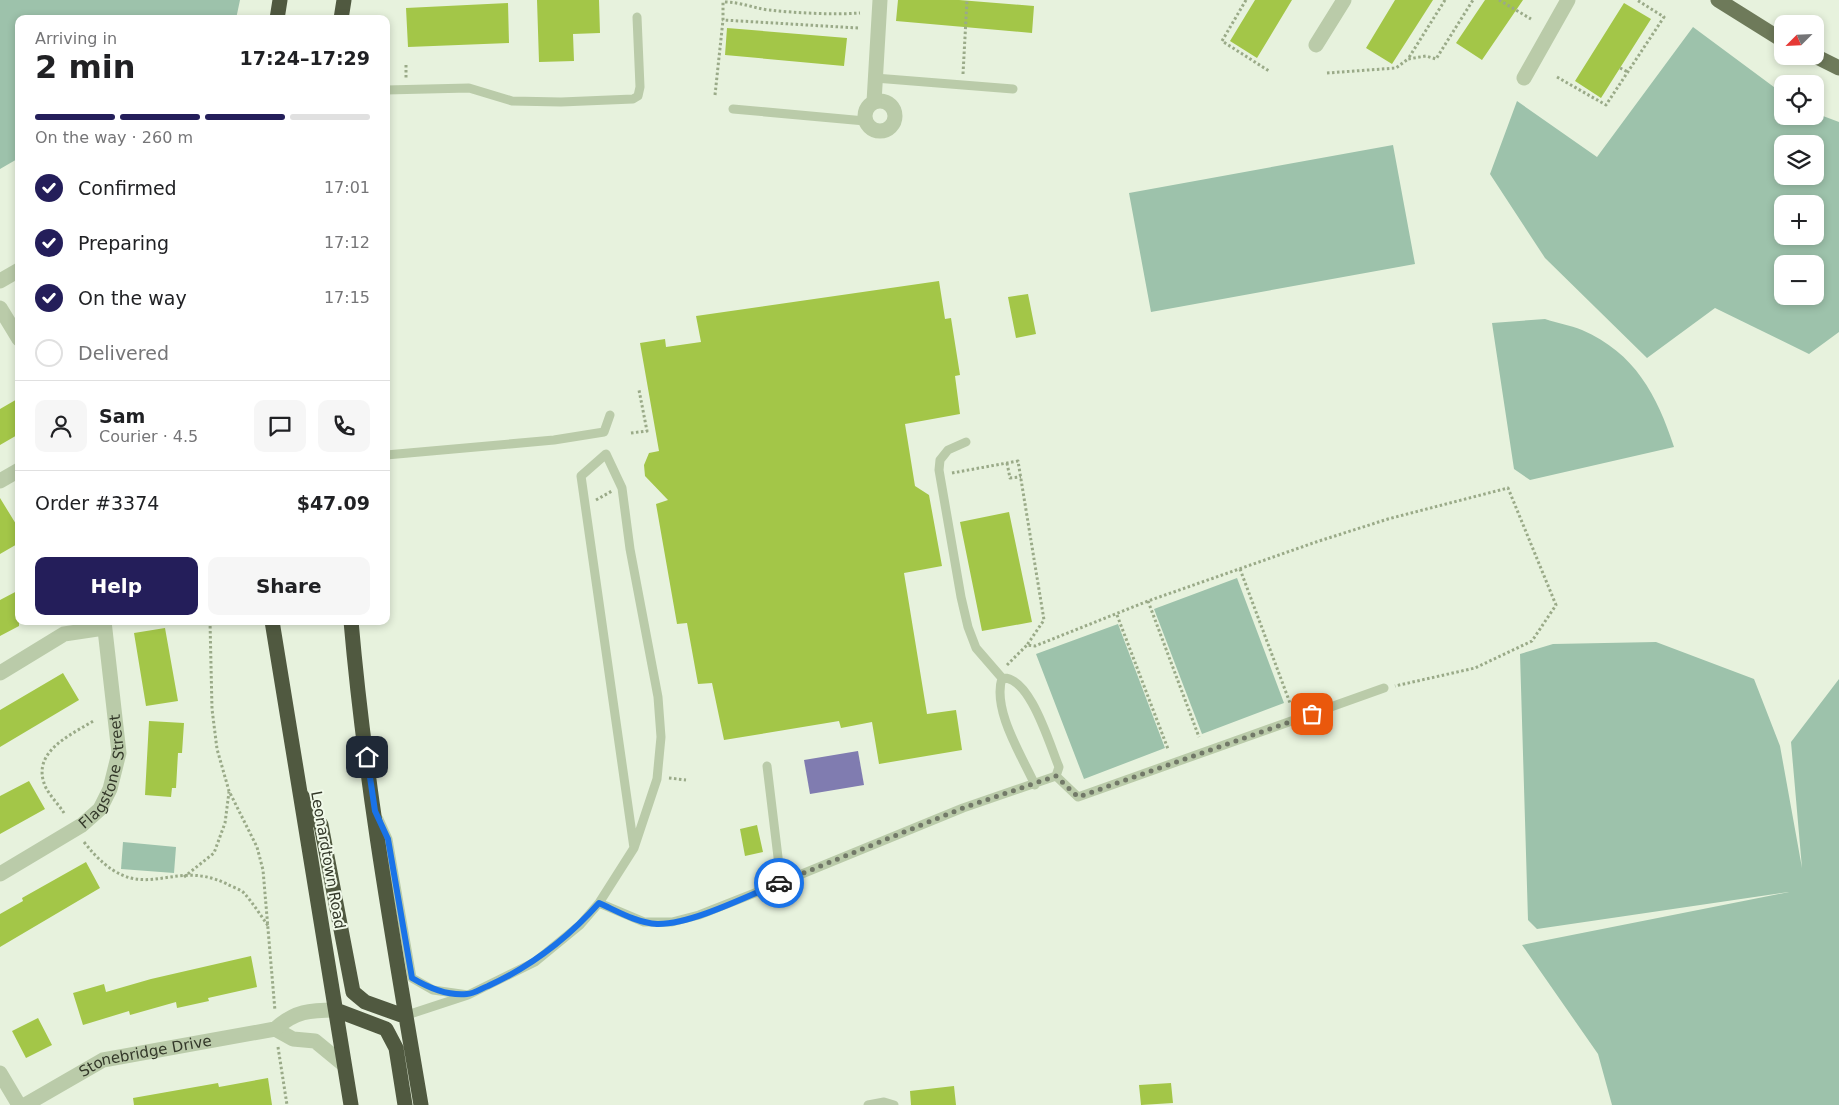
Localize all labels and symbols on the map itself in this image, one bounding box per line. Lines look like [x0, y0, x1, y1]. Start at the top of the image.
north arrow [1774, 15, 1824, 65]
pin [1291, 693, 1333, 735]
street label: Flagstone Street [75, 713, 128, 833]
pin [346, 736, 388, 778]
street label: Leonardtown Road [307, 790, 349, 930]
courier [754, 858, 804, 908]
street label: Stonebridge Drive [76, 1032, 213, 1081]

